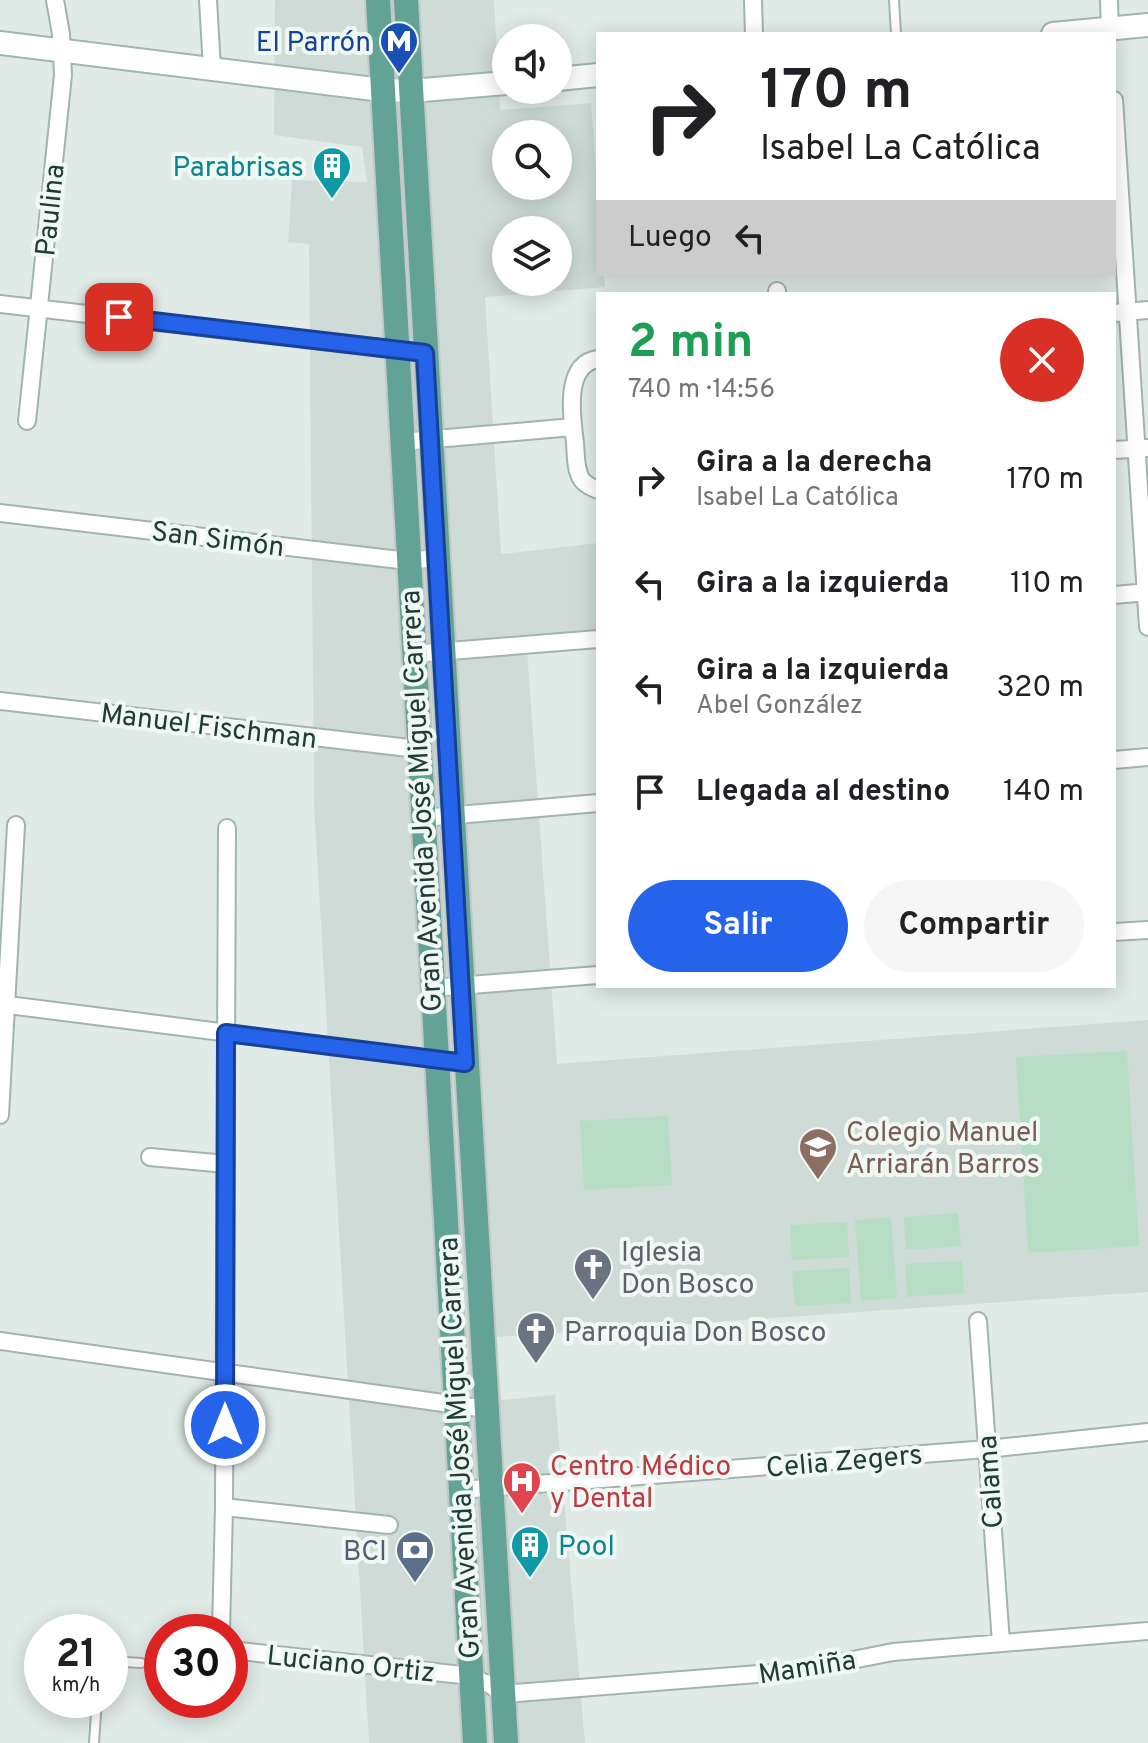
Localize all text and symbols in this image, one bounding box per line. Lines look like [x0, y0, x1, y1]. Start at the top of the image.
metro station icon: El Parrón [378, 20, 420, 75]
map controls [492, 24, 572, 296]
button: sound [492, 24, 572, 104]
place label: El Parrón [256, 26, 371, 62]
text: 170 m [760, 58, 912, 128]
icon: right [628, 64, 732, 168]
button: search [492, 120, 572, 200]
text: Isabel La Católica [760, 127, 1041, 173]
building icon: Parabrisas [311, 145, 353, 200]
place label: Parabrisas [173, 151, 304, 187]
street label: Paulina [29, 162, 75, 258]
button: layers [492, 216, 572, 296]
icon: left [728, 216, 772, 260]
text: Luego [628, 220, 712, 257]
pin [85, 283, 153, 351]
icon: arrive [97, 295, 141, 339]
text: 2 min [628, 314, 753, 374]
button: close [1000, 318, 1084, 402]
text: 740 m · 14:56 [628, 374, 775, 407]
text: Gira a la derecha [696, 445, 932, 482]
icon: right [628, 458, 672, 502]
text: 170 m [1006, 462, 1084, 499]
text: Isabel La Católica [696, 482, 899, 515]
street label: San Simón [149, 515, 286, 567]
icon: left [628, 562, 672, 606]
text: Gira a la izquierda [696, 566, 949, 603]
text: 110 m [1010, 566, 1084, 603]
street label: Gran Avenida José Miguel Carrera [394, 589, 452, 1013]
text: Gira a la izquierda [696, 653, 949, 690]
icon: left [628, 666, 672, 710]
text: 320 m [996, 670, 1084, 707]
text: Abel González [696, 690, 863, 723]
street label: Manuel Fischman [98, 697, 319, 759]
icon: arrive [628, 770, 672, 814]
text: Llegada al destino [696, 774, 950, 811]
text: 140 m [1003, 774, 1084, 811]
button: Salir [628, 880, 848, 972]
button: Compartir [864, 880, 1084, 972]
place label: Colegio Manuel Arriarán Barros [846, 1116, 1040, 1184]
school or university icon: Colegio Manuel Arriarán Barros [797, 1126, 839, 1181]
street label: Gran Avenida José Miguel Carrera [432, 1236, 490, 1660]
place label: Iglesia Don Bosco [621, 1236, 754, 1304]
church icon: Iglesia Don Bosco [572, 1246, 614, 1301]
church icon: Parroquia Don Bosco [515, 1310, 557, 1365]
place label: Parroquia Don Bosco [564, 1316, 826, 1352]
position arrow [183, 1383, 267, 1467]
street label: Calama [971, 1434, 1013, 1530]
street label: Celia Zegers [764, 1438, 924, 1488]
place label: Centro Médico y Dental [550, 1450, 731, 1518]
hospital icon: Centro Médico y Dental [501, 1460, 543, 1515]
building icon: Pool [509, 1524, 551, 1579]
bank icon: BCI [394, 1529, 436, 1584]
place label: Pool [558, 1530, 615, 1566]
place label: BCI [343, 1535, 387, 1571]
speed limit sign: 30 [144, 1614, 248, 1718]
text: 21 [56, 1631, 96, 1681]
street label: Luciano Ortiz [265, 1639, 437, 1693]
street label: Mamiña [756, 1644, 859, 1694]
text: km/h [52, 1673, 100, 1699]

